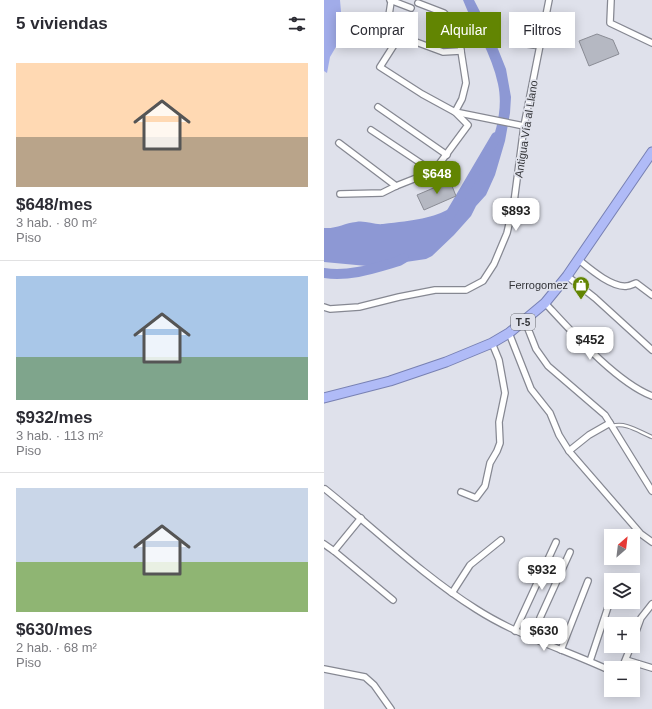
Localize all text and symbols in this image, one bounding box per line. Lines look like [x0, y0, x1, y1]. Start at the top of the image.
chip: Comprar [336, 12, 418, 48]
chip: Alquilar [426, 12, 501, 48]
chip: Filtros [509, 12, 575, 48]
icon: filters [286, 13, 308, 35]
text: 5 viviendas [16, 14, 108, 33]
street label: Antigua Vía al Llano [512, 79, 540, 179]
icon: home [126, 89, 198, 161]
pin: $648 [413, 161, 461, 195]
text: $648 [423, 166, 451, 181]
text: $648/mes [16, 195, 93, 214]
pin: $893 [492, 198, 540, 232]
text: $893 [502, 203, 530, 218]
text: 3 hab. · 80 m² [16, 215, 97, 230]
text: Piso [16, 230, 41, 245]
shop icon: Ferrogomez [571, 275, 591, 300]
place label: Ferrogomez [509, 279, 568, 291]
icon: home [126, 302, 198, 374]
road number: T-5 [511, 314, 535, 330]
pin: $452 [566, 327, 614, 361]
text: $452 [576, 332, 604, 347]
text: $932/mes [16, 408, 93, 427]
text: 3 hab. · 113 m² [16, 428, 103, 443]
text: Piso [16, 443, 41, 458]
icon: home [126, 514, 198, 586]
north arrow [604, 529, 640, 565]
map controls [604, 529, 640, 697]
pin: $932 [518, 557, 566, 591]
text: $932 [528, 562, 556, 577]
button: layers [604, 573, 640, 609]
button: + [604, 617, 640, 653]
pin: $630 [520, 618, 568, 652]
text: $630/mes [16, 620, 93, 639]
text: $630 [530, 623, 558, 638]
text: 2 hab. · 68 m² [16, 640, 97, 655]
text: Piso [16, 655, 41, 670]
button: − [604, 661, 640, 697]

